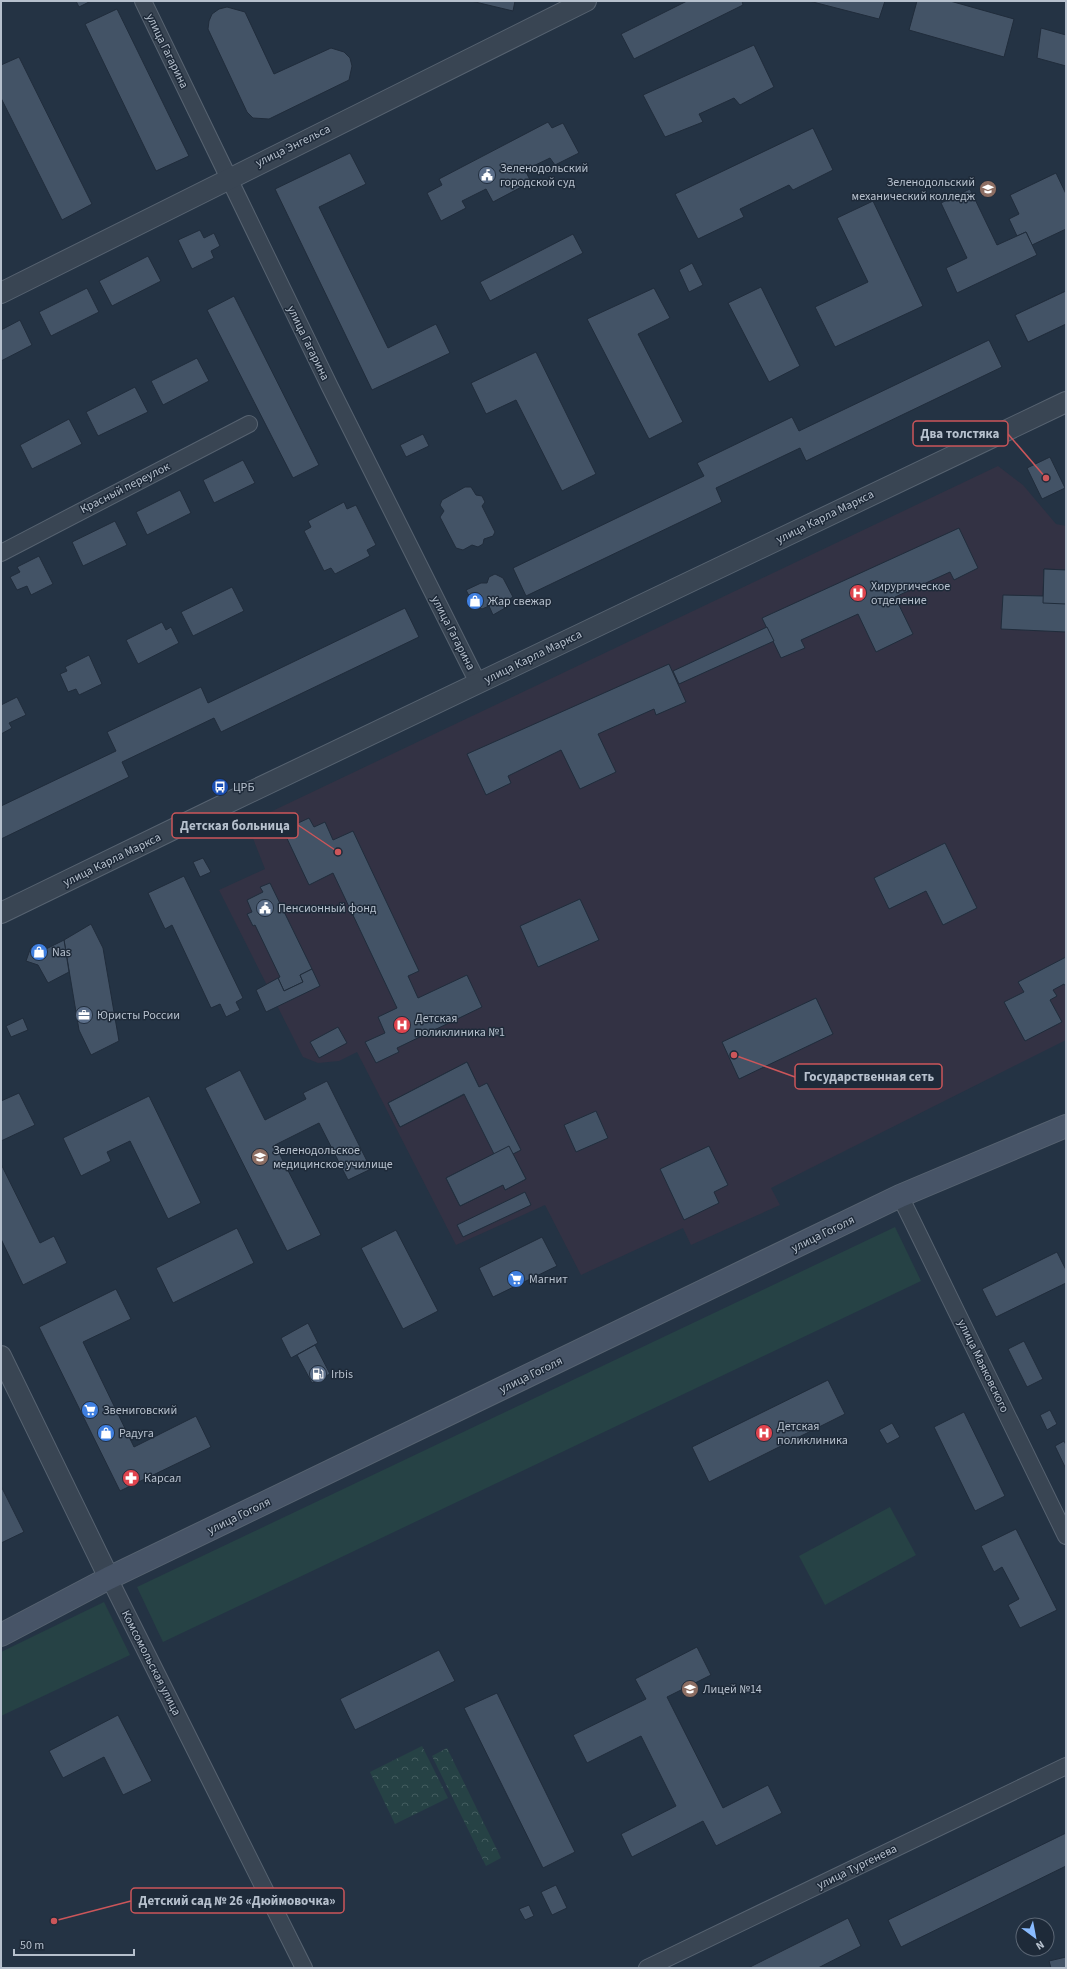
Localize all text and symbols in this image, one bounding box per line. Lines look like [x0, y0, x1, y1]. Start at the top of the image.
street label: улица Гагарина [141, 11, 193, 91]
street label: улица Энгельса [253, 120, 333, 172]
place label: Зеленодольский городской суд [500, 160, 588, 191]
public building icon: Зеленодольский городской суд [477, 165, 497, 185]
place label: Зеленодольский механический колледж [852, 174, 976, 205]
school or university icon: Зеленодольский механический колледж [978, 179, 998, 199]
street label: улица Гагарина [282, 303, 334, 383]
callout: Два толстяка [913, 421, 1008, 446]
text: Два толстяка [921, 425, 1000, 443]
street label: Красный переулок [77, 458, 173, 518]
street label: улица Карла Маркса [773, 486, 877, 548]
place label: Хирургическое отделение [871, 578, 950, 609]
hospital icon: Хирургическое отделение [848, 583, 868, 603]
shop icon: Жар свежар [465, 591, 485, 611]
street label: улица Гагарина [427, 593, 479, 673]
place label: Жар свежар [488, 593, 552, 610]
street label: улица Карла Маркса [481, 626, 585, 688]
bus stop icon: ЦРБ [210, 777, 230, 797]
place label: ЦРБ [233, 779, 254, 796]
callout: Детская больница [172, 813, 298, 838]
text: Детская больница [180, 817, 290, 835]
street label: улица Карла Маркса [60, 829, 164, 891]
public building icon: Пенсионный фонд [255, 898, 275, 918]
place label: Пенсионный фонд [278, 900, 377, 917]
shop icon: Nas [29, 942, 49, 962]
place label: Nas [52, 944, 71, 961]
office icon: Юристы России [74, 1005, 94, 1025]
place label: Юристы России [97, 1007, 180, 1024]
place label: Детская поликлиника №1 [415, 1010, 505, 1041]
hospital icon: Детская поликлиника №1 [392, 1015, 412, 1035]
callout: Государственная сеть [795, 1064, 942, 1089]
text: Государственная сеть [804, 1068, 935, 1086]
place label: Зеленодольское медицинское училище [273, 1142, 393, 1173]
school or university icon: Зеленодольское медицинское училище [250, 1147, 270, 1167]
street label: улица Гоголя [788, 1211, 858, 1257]
supermarket icon: Магнит [506, 1269, 526, 1289]
place label: Магнит [529, 1271, 568, 1288]
street label: улица Маяковского [953, 1317, 1013, 1415]
street label: улица Гоголя [496, 1352, 566, 1398]
fuel station icon: Irbis [308, 1364, 328, 1384]
place label: Irbis [331, 1366, 353, 1383]
supermarket icon: Звениговский [80, 1400, 100, 1420]
place label: Звениговский [103, 1402, 177, 1419]
place label: Детская поликлиника [777, 1418, 848, 1449]
shop icon: Радуга [96, 1423, 116, 1443]
hospital icon: Детская поликлиника [754, 1423, 774, 1443]
place label: Радуга [119, 1425, 154, 1442]
pharmacy icon: Карсал [121, 1468, 141, 1488]
place label: Карсал [144, 1470, 181, 1487]
street label: улица Гоголя [204, 1493, 274, 1539]
street label: Комсомольская улица [117, 1607, 185, 1719]
school or university icon: Лицей №14 [680, 1679, 700, 1699]
place label: Лицей №14 [703, 1681, 762, 1698]
street label: улица Тургенева [814, 1840, 900, 1894]
callout: Детский сад № 26 «Дюймовочка» [131, 1888, 344, 1913]
text: Детский сад № 26 «Дюймовочка» [138, 1892, 336, 1910]
north arrow [1015, 1917, 1055, 1957]
scale bar [14, 1931, 134, 1957]
text: 50 m [20, 1937, 44, 1954]
text: N [1033, 1937, 1047, 1953]

